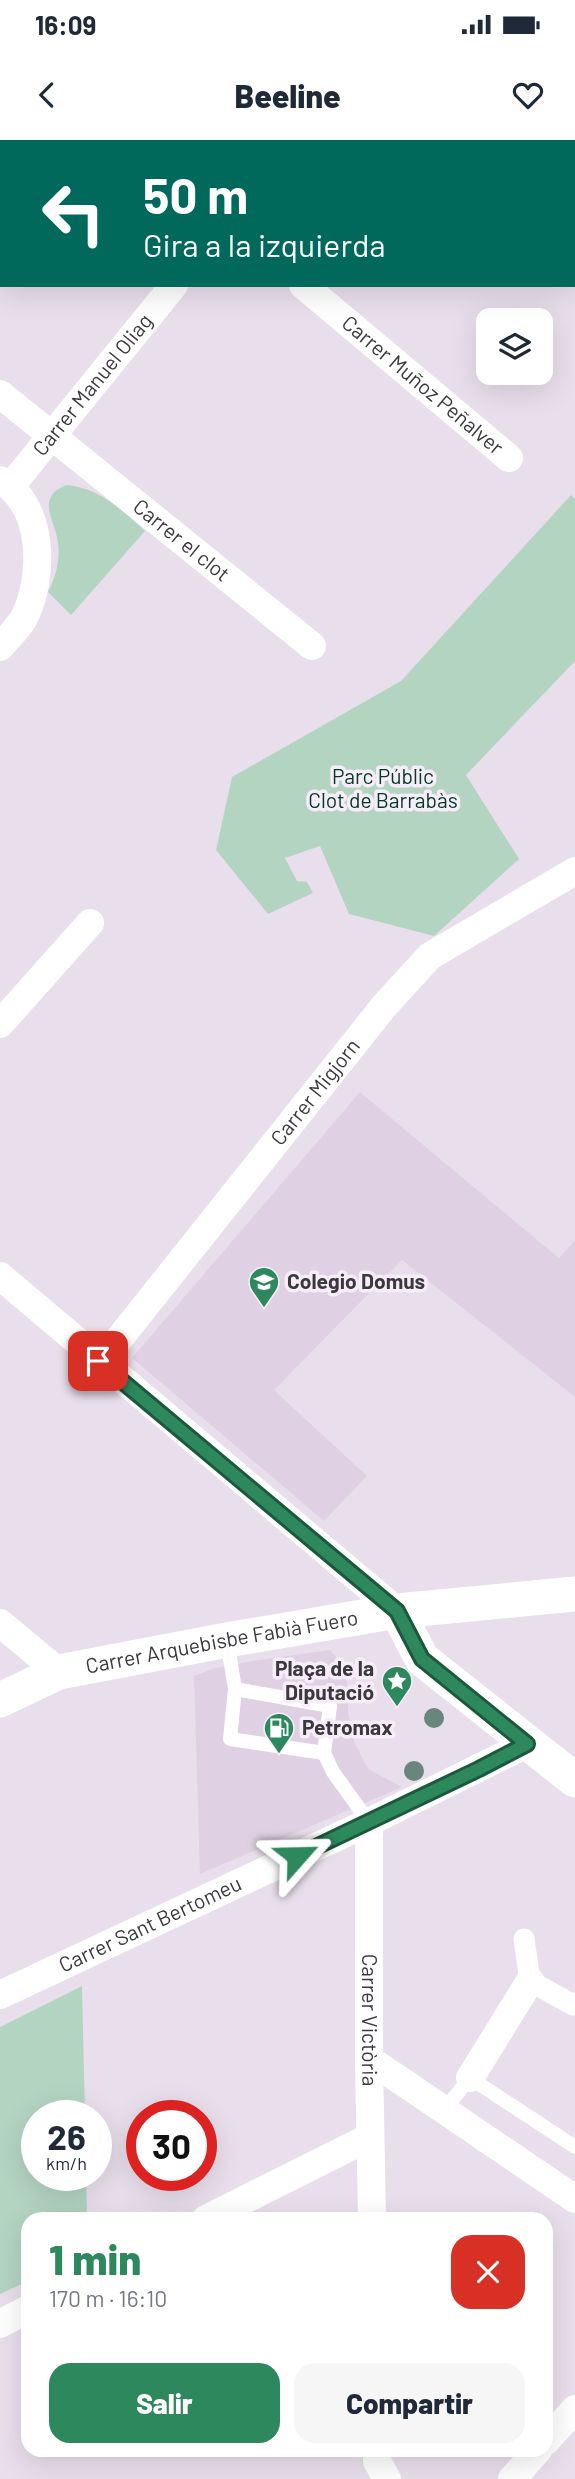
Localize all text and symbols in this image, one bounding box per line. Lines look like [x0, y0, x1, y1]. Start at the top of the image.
text: 16:09 [35, 9, 96, 40]
icon: back [28, 76, 66, 114]
text: Beeline [234, 76, 341, 114]
icon: heart [509, 76, 547, 114]
text: 50 m [143, 165, 248, 224]
icon: left [28, 168, 119, 259]
text: Gira a la izquierda [143, 225, 386, 263]
street label: Carrer Manuel Oliag [27, 308, 157, 460]
map controls [476, 308, 553, 385]
button: layers [476, 308, 553, 385]
street label: Carrer Muñoz Peñalver [338, 309, 509, 459]
street label: Carrer el clot [129, 493, 235, 586]
park label: Parc Públic Clot de Barrabàs [308, 763, 458, 812]
street label: Carrer Migjorn [265, 1033, 364, 1149]
school or university icon: Colegio Domus [247, 1265, 281, 1309]
place label: Colegio Domus [287, 1268, 425, 1293]
pin [68, 1331, 128, 1391]
icon: arrive [79, 1342, 117, 1380]
street label: Carrer Arquebisbe Fabià Fuero [83, 1604, 360, 1678]
place label: Plaça de la Diputació [275, 1655, 374, 1704]
place icon: Plaça de la Diputació [380, 1664, 414, 1708]
fuel station icon: Petromax [262, 1711, 296, 1755]
place label: Petromax [302, 1714, 393, 1739]
position arrow [260, 1819, 334, 1893]
street label: Carrer Sant Bertomeu [54, 1870, 245, 1977]
street label: Carrer Victòria [358, 1954, 384, 2087]
speed limit sign: 30 [126, 2100, 217, 2191]
text: 26 [47, 2115, 86, 2157]
text: km/h [46, 2152, 87, 2174]
text: 1 min [49, 2233, 141, 2283]
button: close [451, 2235, 525, 2309]
text: 170 m · 16:10 [49, 2284, 167, 2312]
button: Salir [49, 2363, 280, 2443]
button: Compartir [294, 2363, 525, 2443]

